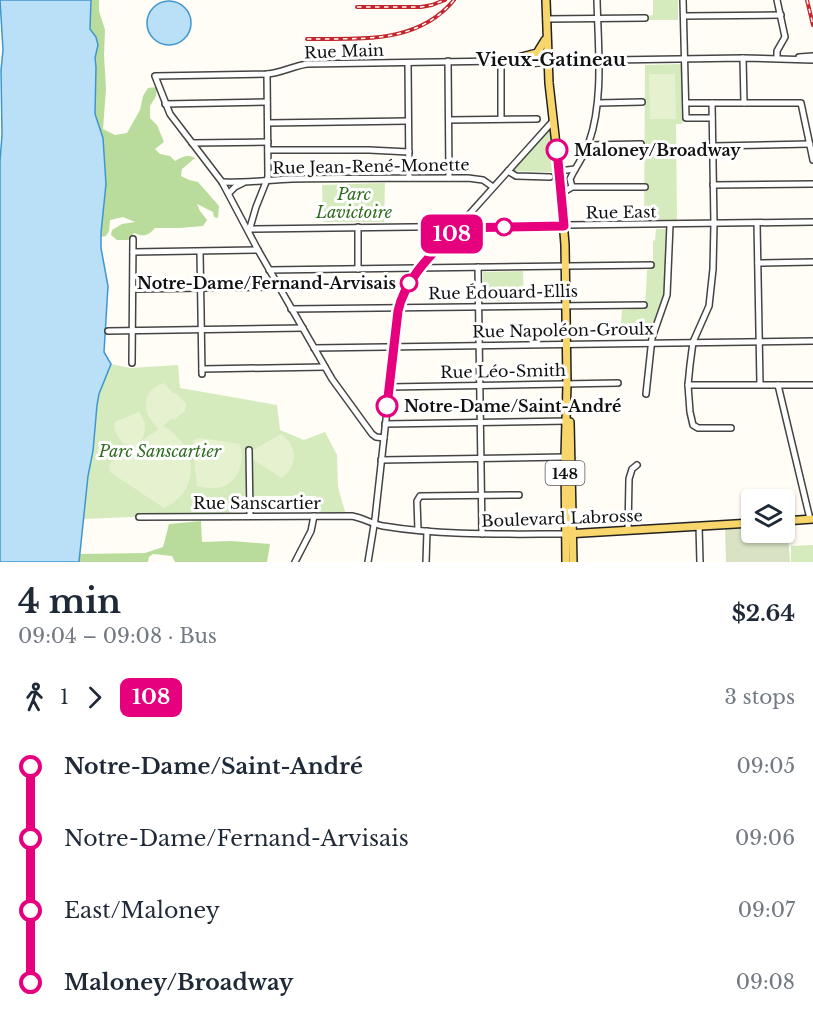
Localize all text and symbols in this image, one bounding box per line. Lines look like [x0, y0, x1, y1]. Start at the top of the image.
street label: Rue Main [304, 40, 384, 62]
district label: Vieux-Gatineau [475, 49, 626, 71]
marker: Maloney/Broadway [546, 139, 568, 161]
place label: Maloney/Broadway [574, 140, 741, 160]
street label: Rue Jean-René-Monette [272, 154, 470, 178]
park label: Parc Lavictoire [315, 184, 393, 222]
street label: Rue East [585, 201, 657, 223]
line badge: 108 [418, 214, 486, 254]
unlabelled marker [495, 218, 513, 236]
text: 108 [433, 221, 471, 247]
place label: Notre-Dame/Fernand-Arvisais [137, 273, 396, 293]
marker: Notre-Dame/Fernand-Arvisais [400, 274, 418, 292]
street label: Rue Édouard-Ellis [428, 281, 578, 303]
street label: Rue Napoléon-Groulx [472, 318, 654, 342]
street label: Rue Léo-Smith [440, 360, 566, 382]
marker: Notre-Dame/Saint-André [376, 395, 398, 417]
place label: Notre-Dame/Saint-André [404, 396, 621, 416]
park label: Parc Sanscartier [98, 441, 222, 461]
road number: 148 [546, 461, 584, 485]
map controls [741, 489, 795, 543]
button: layers [741, 489, 795, 543]
street label: Rue Sanscartier [193, 493, 321, 513]
street label: Boulevard Labrosse [481, 505, 643, 531]
text: 4 min [18, 581, 121, 622]
text: $2.64 [732, 600, 795, 627]
text: 09:04 – 09:08 · Bus [18, 624, 217, 648]
icon: walk [18, 681, 51, 714]
icon: forward [78, 681, 111, 714]
text: 108 [132, 684, 170, 710]
text: 1 [60, 685, 69, 709]
text: 3 stops [725, 685, 795, 709]
text: Notre-Dame/Saint-André [64, 753, 363, 780]
text: 09:05 [737, 754, 795, 778]
text: Notre-Dame/Fernand-Arvisais [64, 825, 409, 852]
text: 09:06 [735, 826, 795, 850]
text: East/Maloney [64, 897, 220, 924]
text: 09:07 [738, 898, 795, 922]
text: Maloney/Broadway [64, 969, 293, 996]
text: 09:08 [736, 970, 795, 994]

